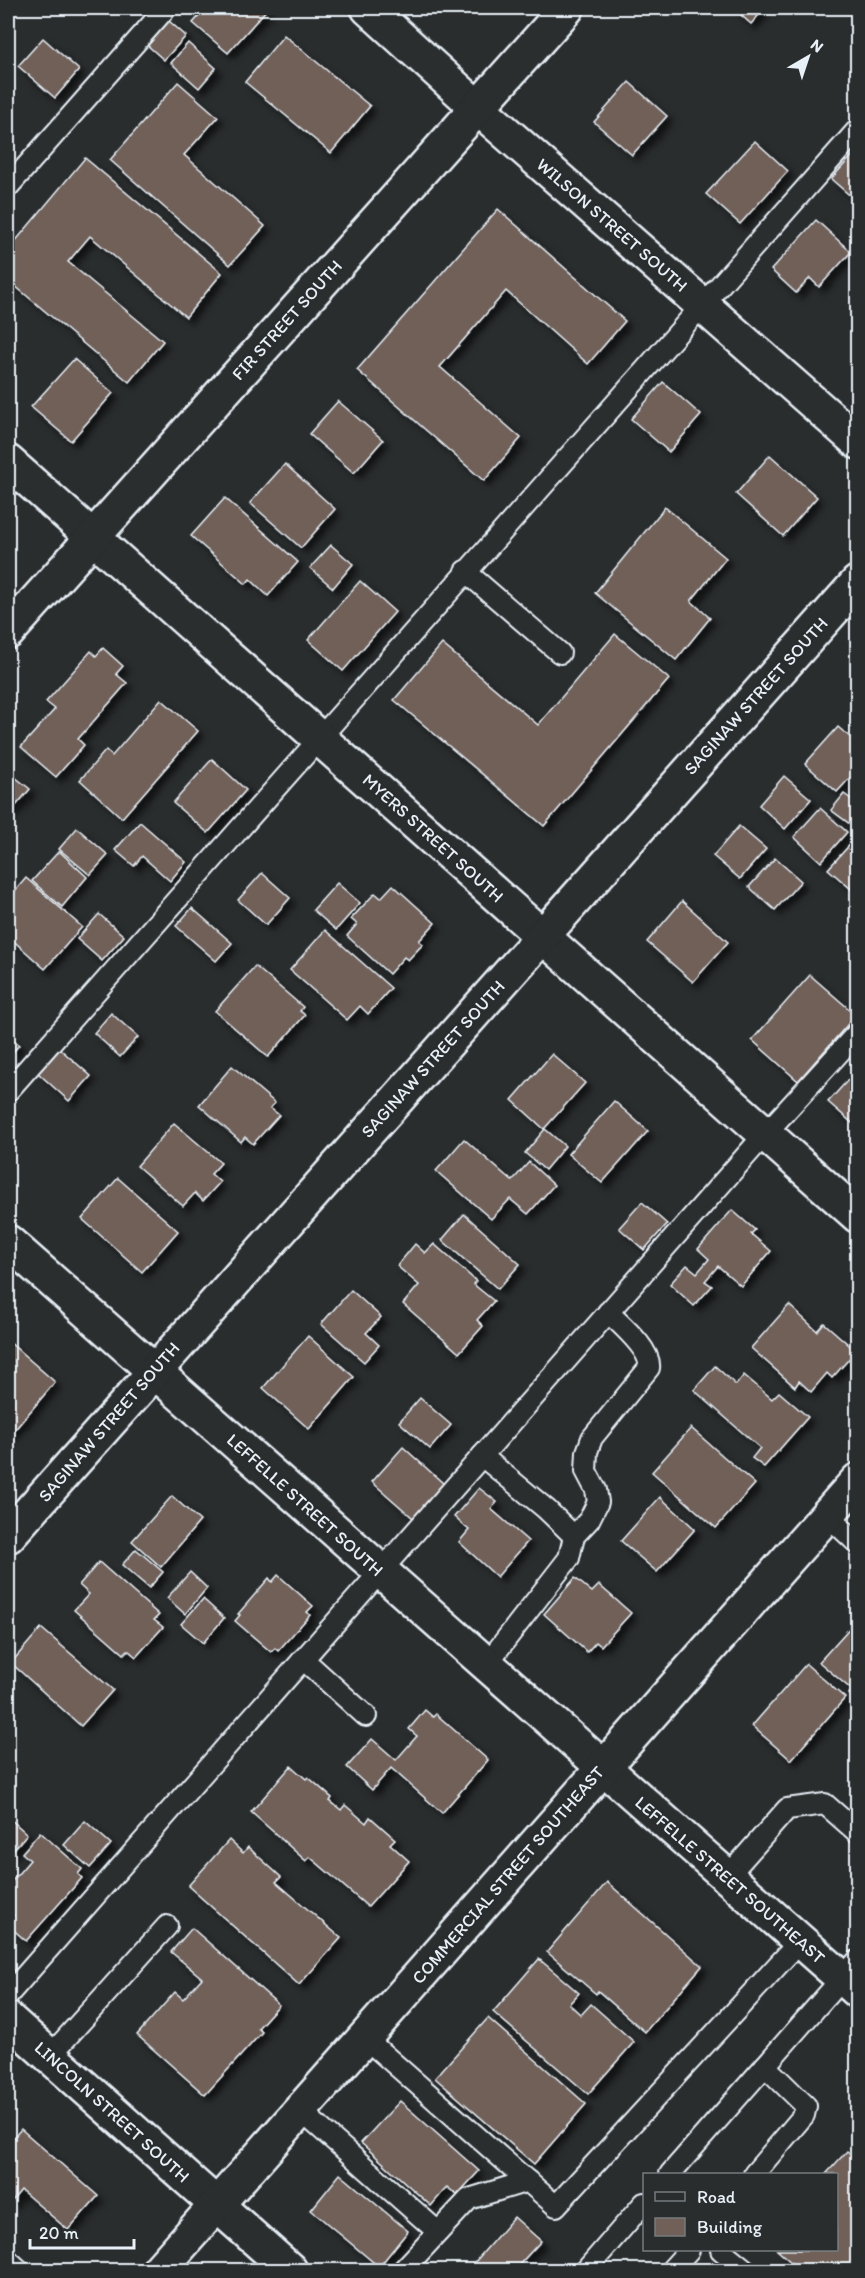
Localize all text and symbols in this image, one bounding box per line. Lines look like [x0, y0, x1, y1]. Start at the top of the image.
north arrow [778, 27, 838, 87]
text: N [807, 35, 827, 57]
street label: WILSON STREET SOUTH [532, 153, 692, 297]
street label: FIR STREET SOUTH [227, 255, 347, 385]
street label: SAGINAW STREET SOUTH [679, 613, 833, 779]
street label: MYERS STREET SOUTH [358, 769, 508, 907]
street label: SAGINAW STREET SOUTH [356, 976, 510, 1142]
street label: SAGINAW STREET SOUTH [34, 1338, 184, 1506]
street label: LEFFELLE STREET SOUTH [222, 1429, 388, 1581]
street label: COMMERCIAL STREET SOUTHEAST [407, 1761, 609, 1989]
street label: LEFFELLE STREET SOUTHEAST [630, 1791, 830, 1969]
street label: LINCOLN STREET SOUTH [30, 2037, 194, 2187]
legend [643, 2173, 838, 2251]
text: Road [697, 2186, 736, 2208]
scale bar [30, 2212, 134, 2250]
text: Building [697, 2216, 763, 2238]
text: 20 m [39, 2222, 79, 2244]

